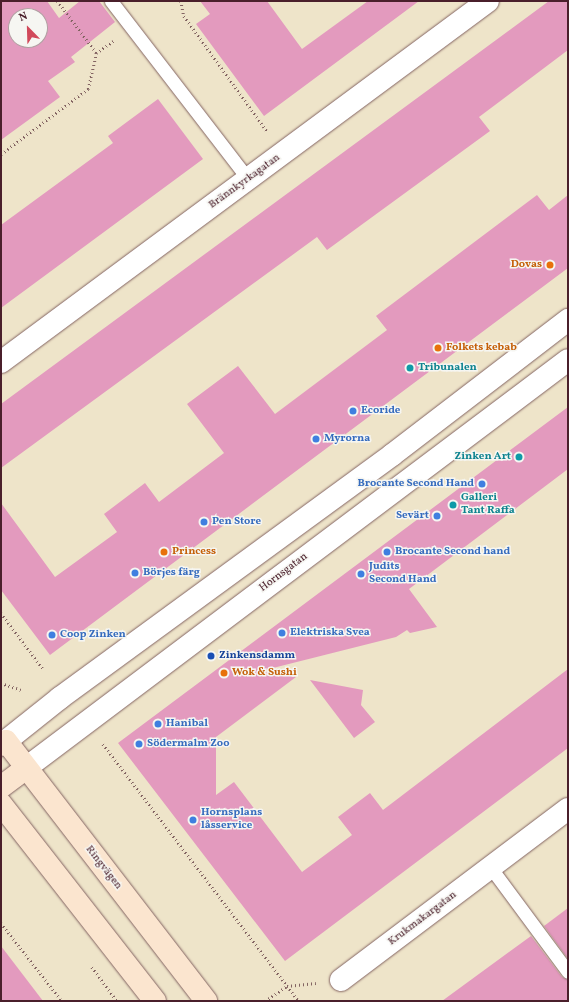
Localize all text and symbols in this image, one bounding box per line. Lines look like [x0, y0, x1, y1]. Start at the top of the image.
north arrow [8, 8, 48, 48]
text: N [17, 9, 30, 26]
street label: Brännkyrkagatan [207, 152, 283, 212]
place label: Dovas [511, 258, 542, 272]
marker: Dovas [545, 260, 555, 270]
place label: Folkets kebab [446, 341, 517, 355]
marker: Folkets kebab [433, 343, 443, 353]
place label: Tribunalen [418, 361, 477, 375]
marker: Tribunalen [405, 363, 415, 373]
place label: Ecoride [361, 404, 400, 418]
marker: Ecoride [348, 406, 358, 416]
place label: Myrorna [324, 432, 370, 446]
marker: Myrorna [311, 434, 321, 444]
place label: Zinken Art [454, 450, 511, 464]
marker: Zinken Art [514, 452, 524, 462]
place label: Brocante Second Hand [357, 477, 474, 491]
marker: Brocante Second Hand [477, 479, 487, 489]
place label: Galleri Tant Raffa [461, 492, 515, 518]
marker: Galleri Tant Raffa [448, 500, 458, 510]
place label: Sevärt [396, 509, 429, 523]
marker: Sevärt [432, 511, 442, 521]
place label: Pen Store [212, 515, 261, 529]
marker: Pen Store [199, 517, 209, 527]
place label: Princess [172, 545, 216, 559]
place label: Brocante Second hand [395, 545, 510, 559]
marker: Princess [159, 547, 169, 557]
marker: Brocante Second hand [382, 547, 392, 557]
street label: Hornsgatan [257, 551, 311, 595]
place label: Judits Second Hand [369, 561, 436, 587]
place label: Börjes färg [143, 566, 200, 580]
marker: Börjes färg [130, 568, 140, 578]
marker: Judits Second Hand [356, 569, 366, 579]
place label: Elektriska Svea [290, 626, 370, 640]
place label: Coop Zinken [60, 628, 126, 642]
marker: Elektriska Svea [277, 628, 287, 638]
marker: Coop Zinken [47, 630, 57, 640]
place label: Zinkensdamm [219, 649, 295, 663]
marker: Zinkensdamm [206, 651, 216, 661]
place label: Wok & Sushi [232, 666, 297, 680]
marker: Wok & Sushi [219, 668, 229, 678]
place label: Hanibal [166, 717, 208, 731]
marker: Hanibal [153, 719, 163, 729]
place label: Södermalm Zoo [147, 737, 229, 751]
marker: Södermalm Zoo [134, 739, 144, 749]
place label: Hornsplans låsservice [201, 807, 262, 833]
marker: Hornsplans låsservice [188, 815, 198, 825]
street label: Ringvägen [82, 844, 124, 892]
street label: Krukmakargatan [386, 889, 460, 949]

